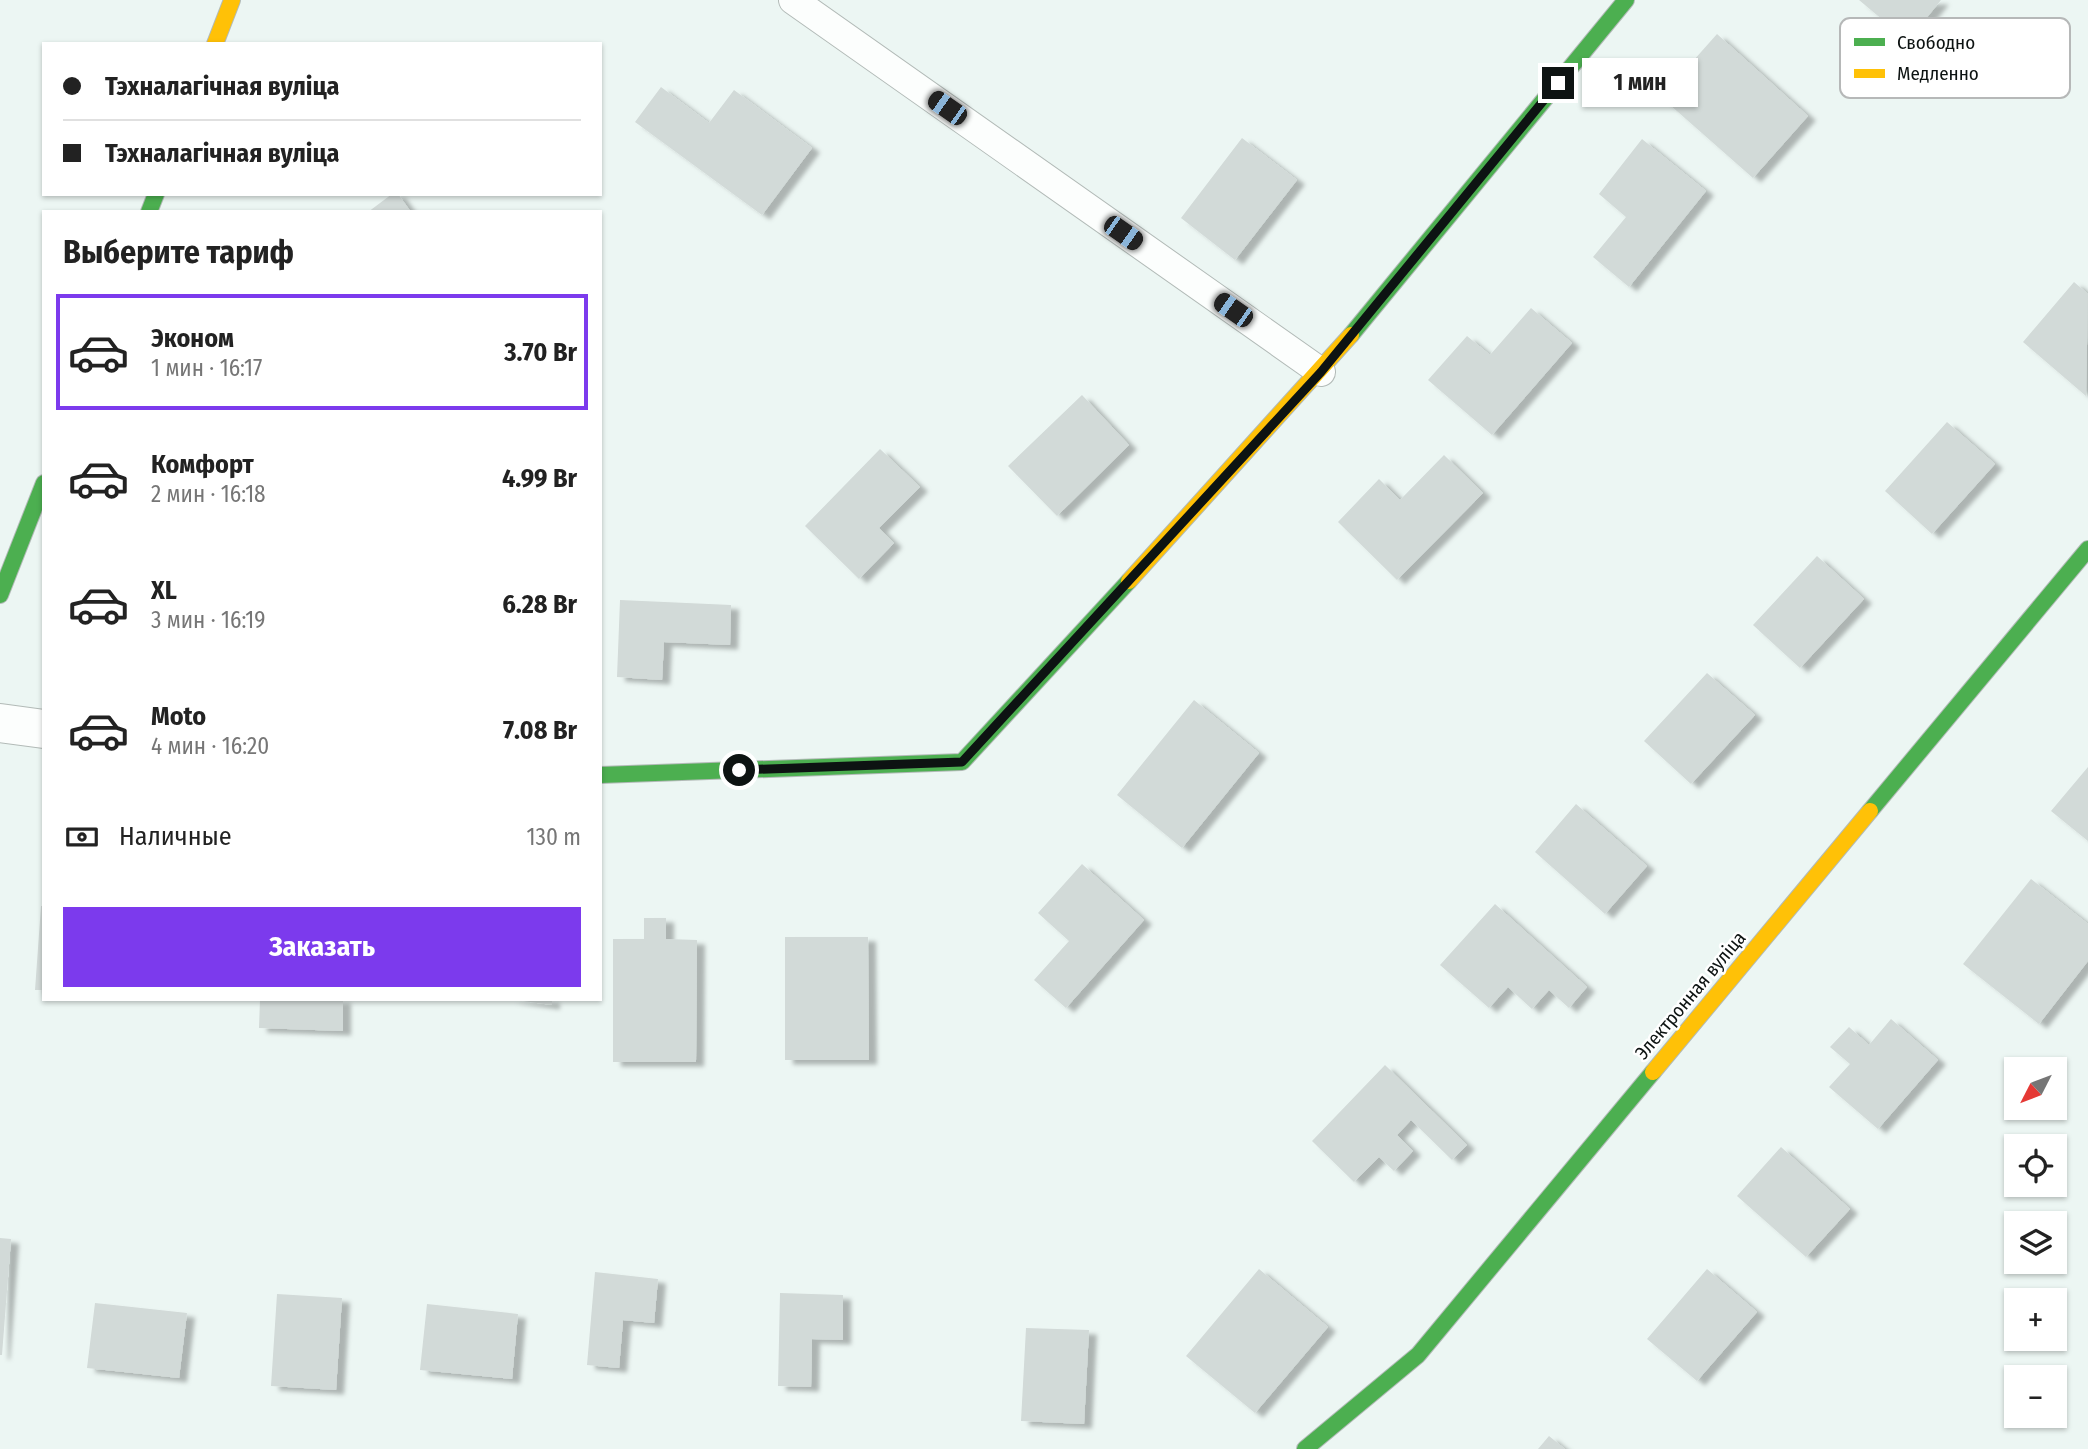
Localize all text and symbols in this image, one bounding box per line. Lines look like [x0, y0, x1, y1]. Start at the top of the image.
legend [1840, 18, 2070, 98]
text: Свободно [1897, 31, 1975, 54]
callout: 1 мин [1582, 58, 1698, 108]
text: Медленно [1897, 62, 1979, 85]
route end [1542, 67, 1574, 99]
text: 1 мин [1613, 68, 1667, 96]
text: Тэхналагічная вуліца [105, 71, 340, 102]
car [924, 87, 971, 129]
text: Тэхналагічная вуліца [105, 138, 340, 169]
car [1100, 212, 1147, 254]
text: Выберите тариф [63, 233, 294, 271]
car [1210, 289, 1257, 331]
icon: car [67, 321, 130, 384]
text: Эконом [151, 323, 234, 354]
text: 3.70 Br [504, 337, 577, 368]
text: 1 мин · 16:17 [151, 354, 262, 382]
icon: car [67, 447, 130, 510]
text: Комфорт [151, 449, 254, 480]
text: 4.99 Br [502, 463, 577, 494]
text: 2 мин · 16:18 [151, 480, 266, 508]
icon: car [67, 573, 130, 636]
text: XL [151, 575, 177, 606]
text: 6.28 Br [502, 589, 577, 620]
text: 3 мин · 16:19 [151, 606, 266, 634]
icon: car [67, 699, 130, 762]
text: Moto [151, 701, 206, 732]
text: 7.08 Br [503, 715, 577, 746]
text: 4 мин · 16:20 [151, 732, 269, 760]
route start [723, 754, 755, 786]
icon: cash [63, 818, 101, 856]
text: Наличные [119, 821, 232, 852]
text: 130 m [527, 823, 581, 851]
button: Заказать [63, 907, 581, 987]
street label: Электронная вуліца [1630, 927, 1751, 1064]
north arrow [2004, 1057, 2067, 1120]
map controls [2004, 1057, 2067, 1428]
button: locate [2004, 1134, 2067, 1197]
button: layers [2004, 1211, 2067, 1274]
button: + [2004, 1288, 2067, 1351]
button: − [2004, 1365, 2067, 1428]

